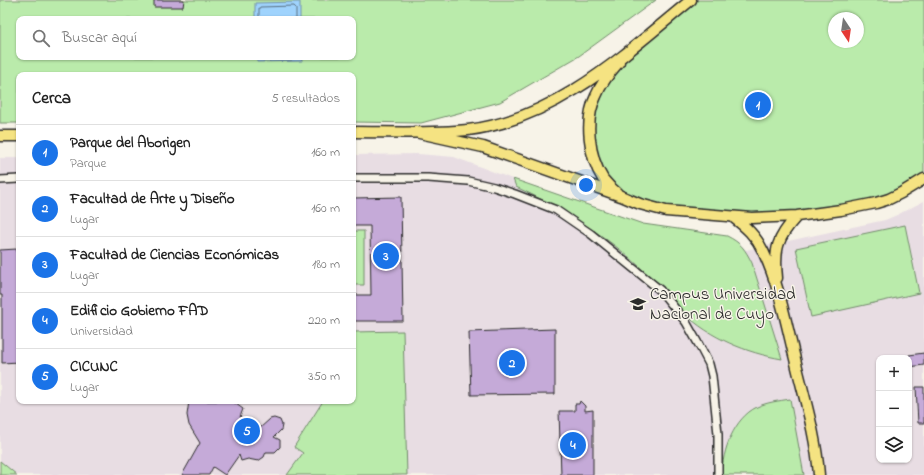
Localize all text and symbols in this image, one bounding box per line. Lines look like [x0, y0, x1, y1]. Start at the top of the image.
north arrow [828, 12, 864, 48]
search box [16, 16, 356, 60]
icon: search [30, 27, 52, 49]
text: Buscar aquí [62, 27, 137, 49]
text: Cerca [32, 86, 71, 111]
text: 5 resultados [271, 89, 340, 108]
pin: 1 [745, 90, 771, 120]
text: Parque del Aborigen [70, 132, 190, 154]
text: 1 [43, 143, 47, 162]
text: 160 m [311, 143, 340, 162]
text: Parque [70, 154, 106, 173]
your location [576, 175, 596, 195]
text: Facultad de Arte y Diseño [70, 188, 235, 210]
text: 2 [42, 199, 48, 218]
text: 160 m [311, 199, 340, 218]
text: Lugar [70, 210, 99, 229]
pin: 3 [373, 241, 399, 271]
text: Facultad de Ciencias Económicas [70, 244, 279, 266]
text: 3 [42, 255, 48, 274]
text: 180 m [312, 255, 340, 274]
text: Lugar [70, 266, 99, 285]
place label: Campus Universidad Nacional de Cuyo [650, 282, 796, 328]
school or university icon: Campus Universidad Nacional de Cuyo [629, 295, 647, 313]
text: Edificio Gobierno FAD [70, 300, 208, 322]
text: 4 [42, 311, 48, 330]
text: 220 m [308, 311, 340, 330]
text: Universidad [70, 322, 133, 341]
pin: 2 [499, 348, 525, 378]
map controls [876, 355, 912, 463]
button: + [876, 355, 912, 391]
text: CICUNC [70, 356, 118, 378]
text: 5 [41, 367, 49, 386]
text: 350 m [308, 367, 340, 386]
text: Lugar [70, 378, 99, 397]
button: − [876, 391, 912, 427]
pin: 5 [234, 416, 260, 446]
button: layers [876, 427, 912, 463]
pin: 4 [560, 430, 586, 460]

